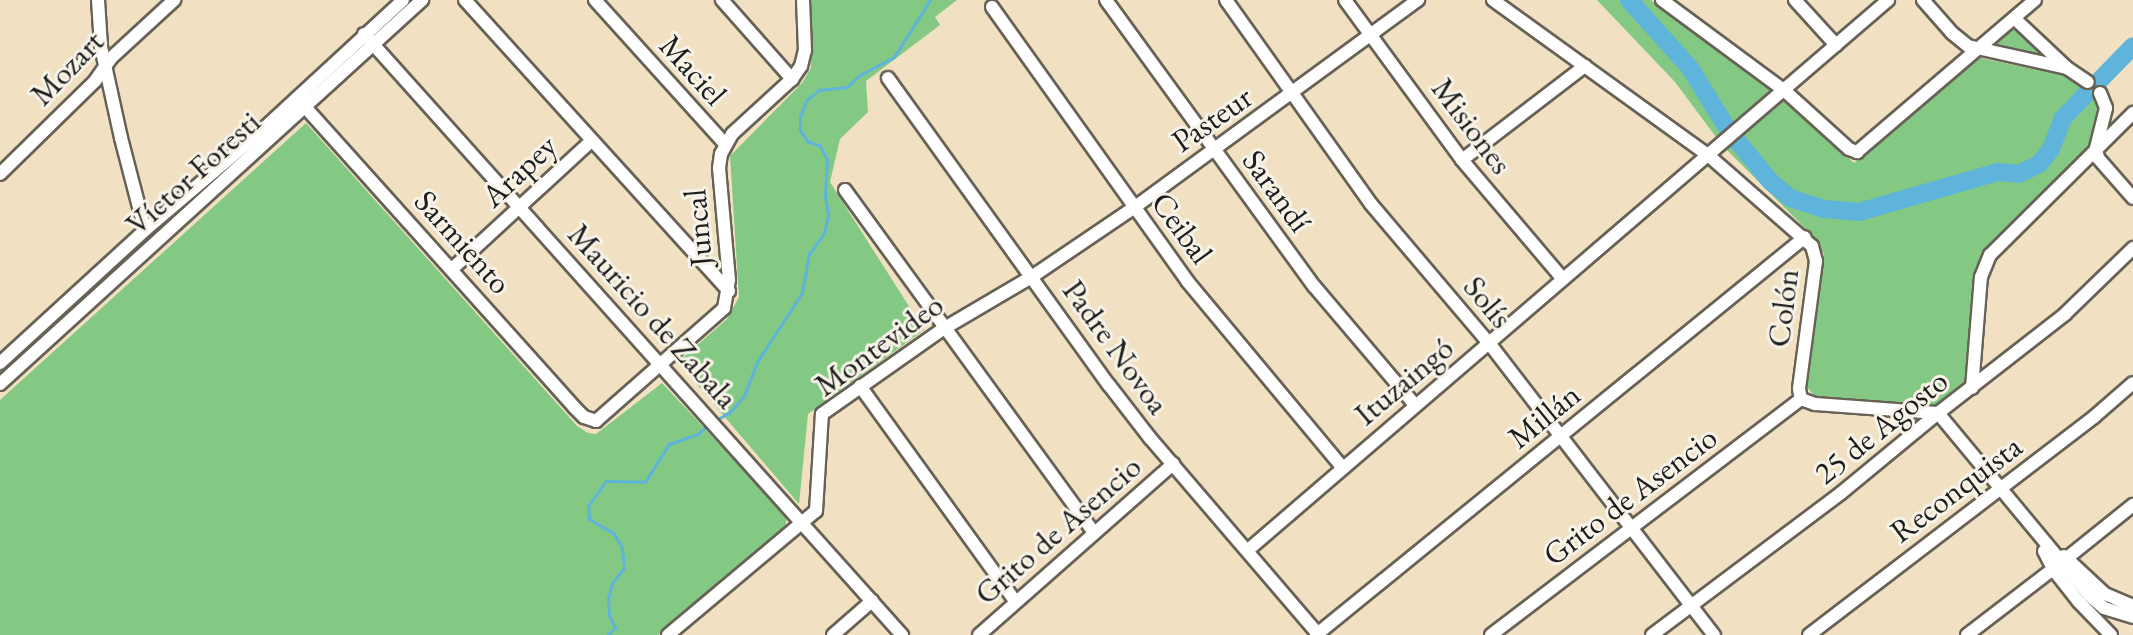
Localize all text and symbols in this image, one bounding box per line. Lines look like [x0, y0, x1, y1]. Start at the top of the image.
street label: Mozart [22, 23, 112, 113]
street label: Maciel [651, 27, 735, 113]
street label: Misiones [1423, 70, 1521, 182]
street label: Pasteur [1164, 78, 1260, 160]
street label: Víctor Foresti [118, 103, 268, 243]
street label: Arapey [473, 127, 565, 215]
street label: Sarandí [1234, 142, 1320, 240]
street label: Sarmiento [406, 182, 520, 302]
street label: Ceibal [1143, 185, 1221, 271]
street label: Juncal [675, 188, 721, 268]
street label: Mauricio de Zabala [560, 216, 746, 416]
street label: Colón [1759, 267, 1807, 349]
street label: Solís [1455, 268, 1521, 336]
street label: Padre Novoa [1054, 272, 1178, 422]
street label: Montevideo [807, 286, 951, 404]
street label: Ituzaingó [1347, 329, 1461, 433]
street label: 25 de Agosto [1807, 362, 1955, 492]
street label: Millán [1500, 375, 1588, 457]
street label: Grito de Asencio [1535, 418, 1725, 574]
street label: Reconquista [1883, 427, 2029, 551]
street label: Grito de Asencio [967, 447, 1149, 613]

